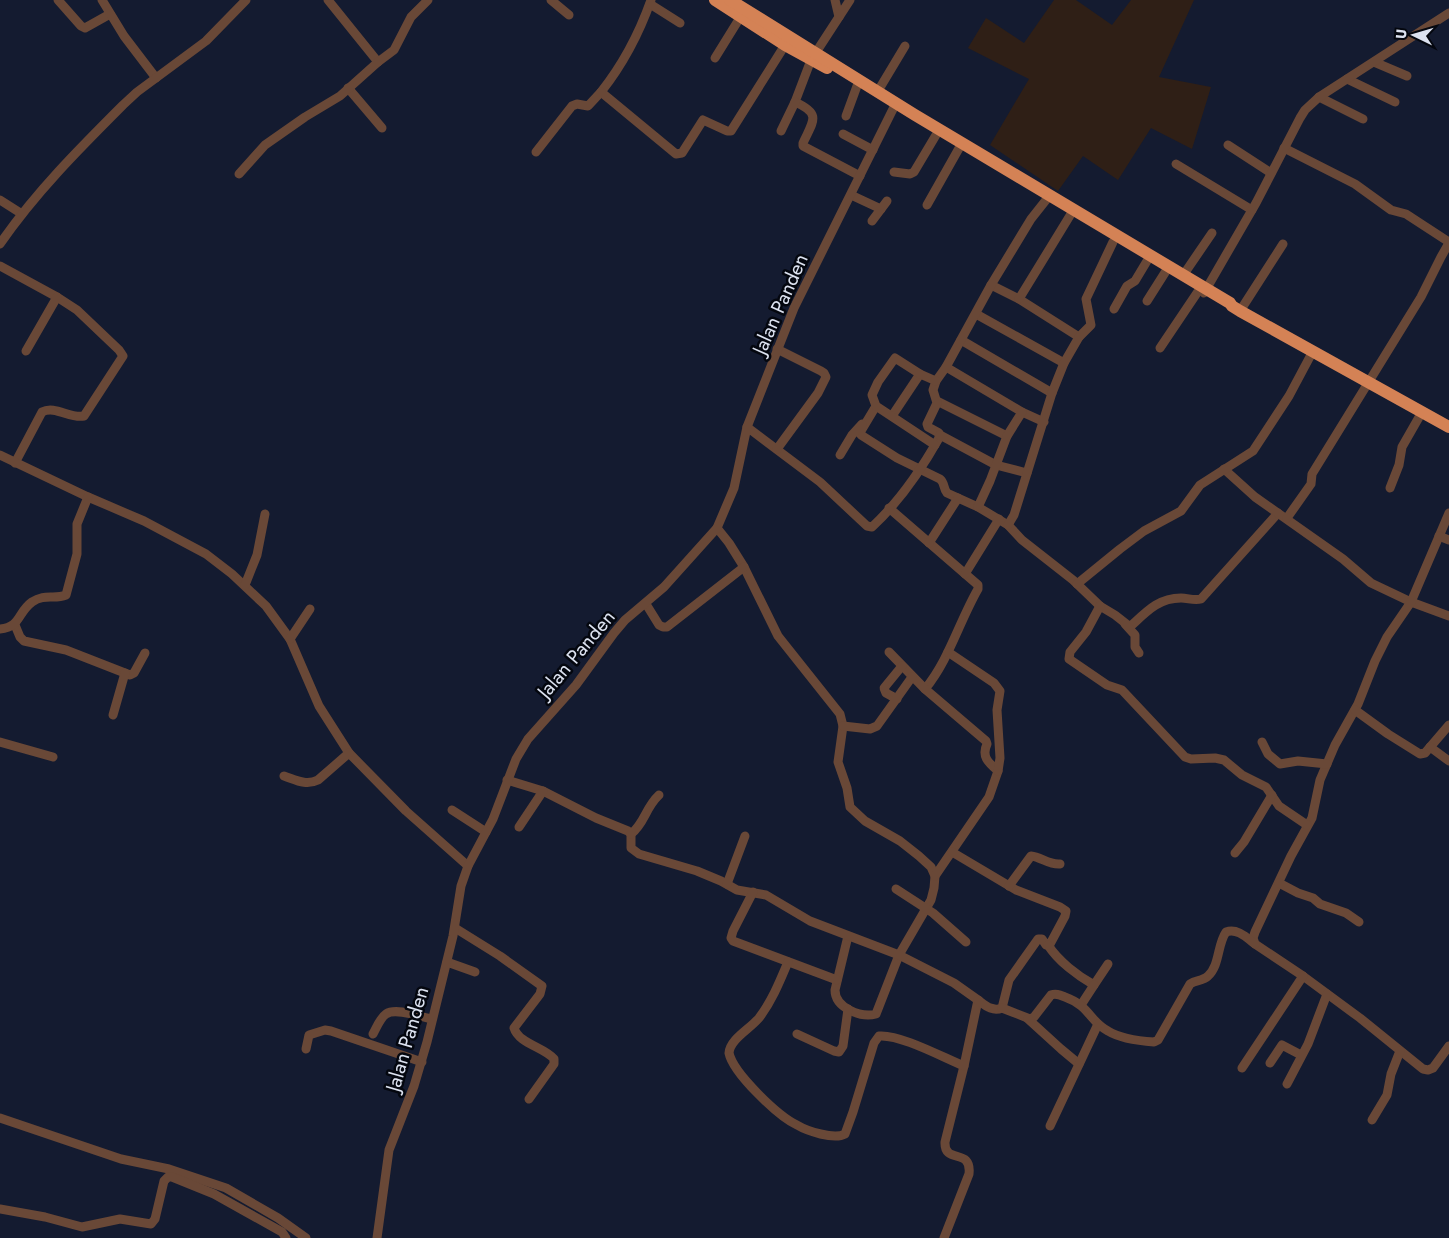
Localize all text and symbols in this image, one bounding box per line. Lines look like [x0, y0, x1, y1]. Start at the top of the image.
north arrow [1389, 10, 1439, 60]
text: U [1391, 28, 1411, 40]
street label: Jalan Panden [744, 249, 816, 362]
street label: Jalan Panden [529, 604, 622, 707]
street label: Jalan Panden [378, 983, 436, 1098]

